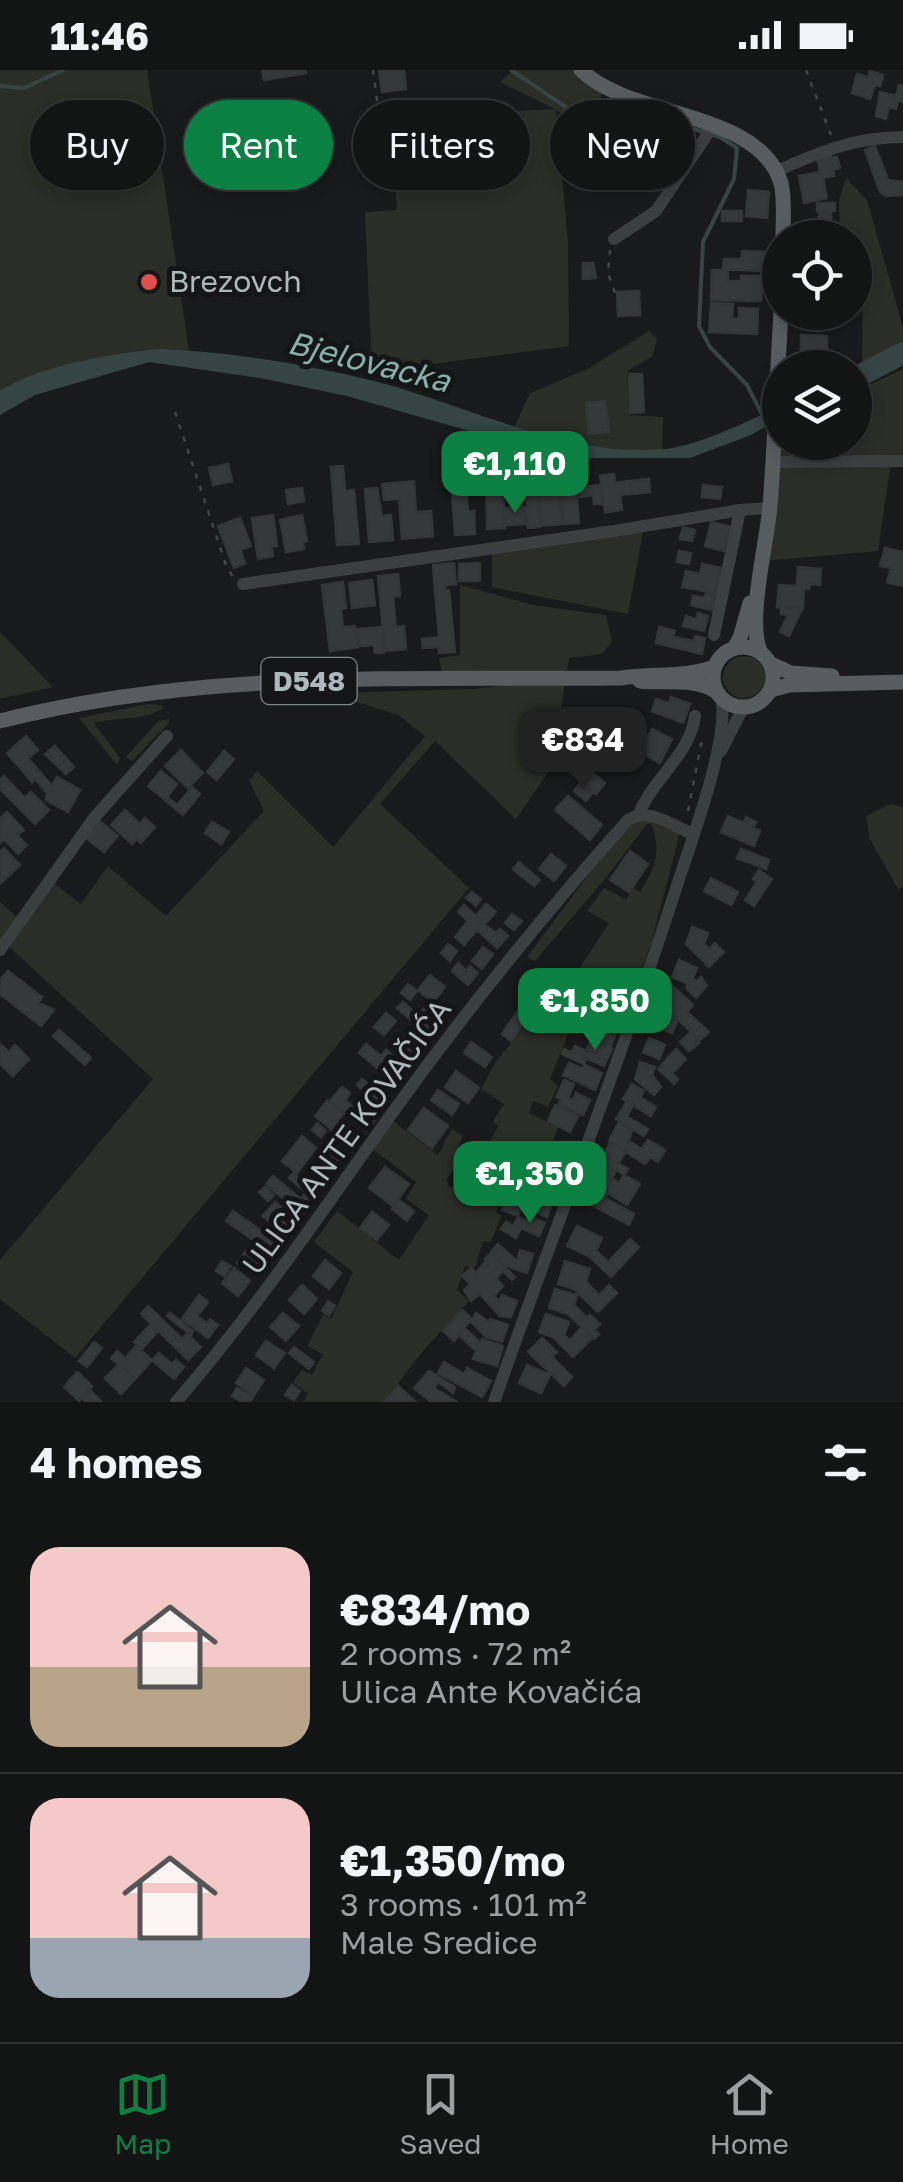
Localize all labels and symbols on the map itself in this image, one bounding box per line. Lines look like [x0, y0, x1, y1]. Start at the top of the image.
place label: Brezovch [169, 263, 302, 299]
marker: Brezovch [138, 271, 160, 293]
water label: Bjelovacka [284, 323, 456, 400]
pin: €1,110 [434, 431, 596, 516]
road number: D548 [262, 658, 356, 704]
pin: €834 [524, 707, 642, 792]
pin: €1,850 [514, 968, 676, 1053]
street label: ULICA ANTE KOVAČIĆA [234, 992, 458, 1281]
pin: €1,350 [449, 1141, 611, 1226]

